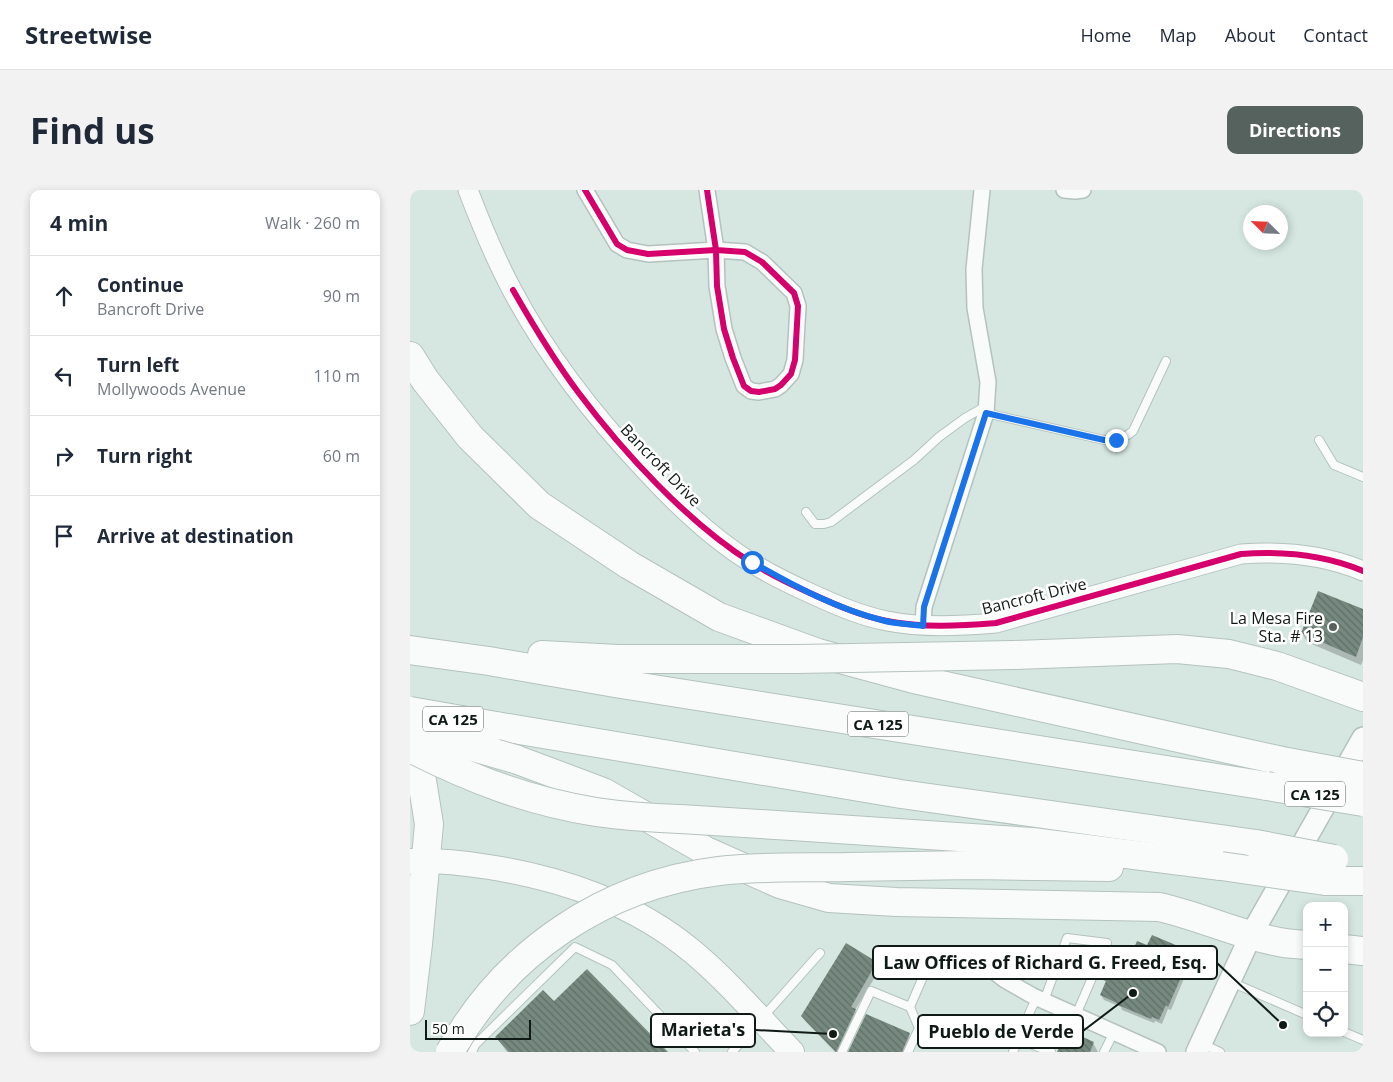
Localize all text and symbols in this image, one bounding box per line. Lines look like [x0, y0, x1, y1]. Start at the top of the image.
text: Streetwise [25, 18, 152, 51]
text: Home [1081, 23, 1131, 47]
text: Map [1159, 23, 1197, 47]
text: About [1225, 23, 1275, 47]
text: Contact [1303, 23, 1368, 47]
button: Directions [1227, 106, 1363, 154]
text: Find us [30, 107, 155, 154]
north arrow [1243, 205, 1288, 250]
text: 4 min [50, 209, 108, 237]
text: Walk · 260 m [265, 212, 360, 234]
text: Continue [97, 272, 184, 298]
icon: ahead [50, 282, 78, 310]
text: 90 m [323, 285, 360, 307]
text: Bancroft Drive [97, 298, 204, 320]
text: Turn left [97, 352, 179, 378]
icon: left [50, 362, 78, 390]
text: 110 m [314, 365, 360, 387]
text: Mollywoods Avenue [97, 378, 246, 400]
street label: Bancroft Drive [616, 419, 706, 511]
route end [1105, 429, 1128, 452]
icon: right [50, 442, 78, 470]
text: Turn right [97, 443, 192, 469]
text: 60 m [323, 445, 360, 467]
icon: arrive [50, 522, 78, 550]
text: Arrive at destination [97, 523, 294, 549]
route start [741, 551, 764, 574]
street label: Bancroft Drive [979, 572, 1089, 620]
place label: La Mesa Fire Sta. # 13 [1230, 607, 1323, 647]
marker: La Mesa Fire Sta. # 13 [1327, 621, 1339, 633]
road number: CA 125 [423, 706, 483, 732]
road number: CA 125 [848, 712, 908, 736]
road number: CA 125 [1285, 782, 1345, 806]
map controls [1303, 902, 1348, 1037]
button: + [1303, 902, 1348, 947]
callout: Law Offices of Richard G. Freed, Esq. [873, 946, 1217, 979]
button: − [1303, 947, 1348, 992]
text: Law Offices of Richard G. Freed, Esq. [883, 950, 1207, 974]
button: locate [1303, 992, 1348, 1037]
callout: Marieta's [651, 1014, 755, 1047]
callout: Pueblo de Verde [918, 1015, 1083, 1048]
scale bar [425, 1017, 531, 1040]
text: Marieta's [661, 1017, 745, 1041]
text: 50 m [432, 1019, 465, 1038]
text: Pueblo de Verde [928, 1019, 1074, 1043]

